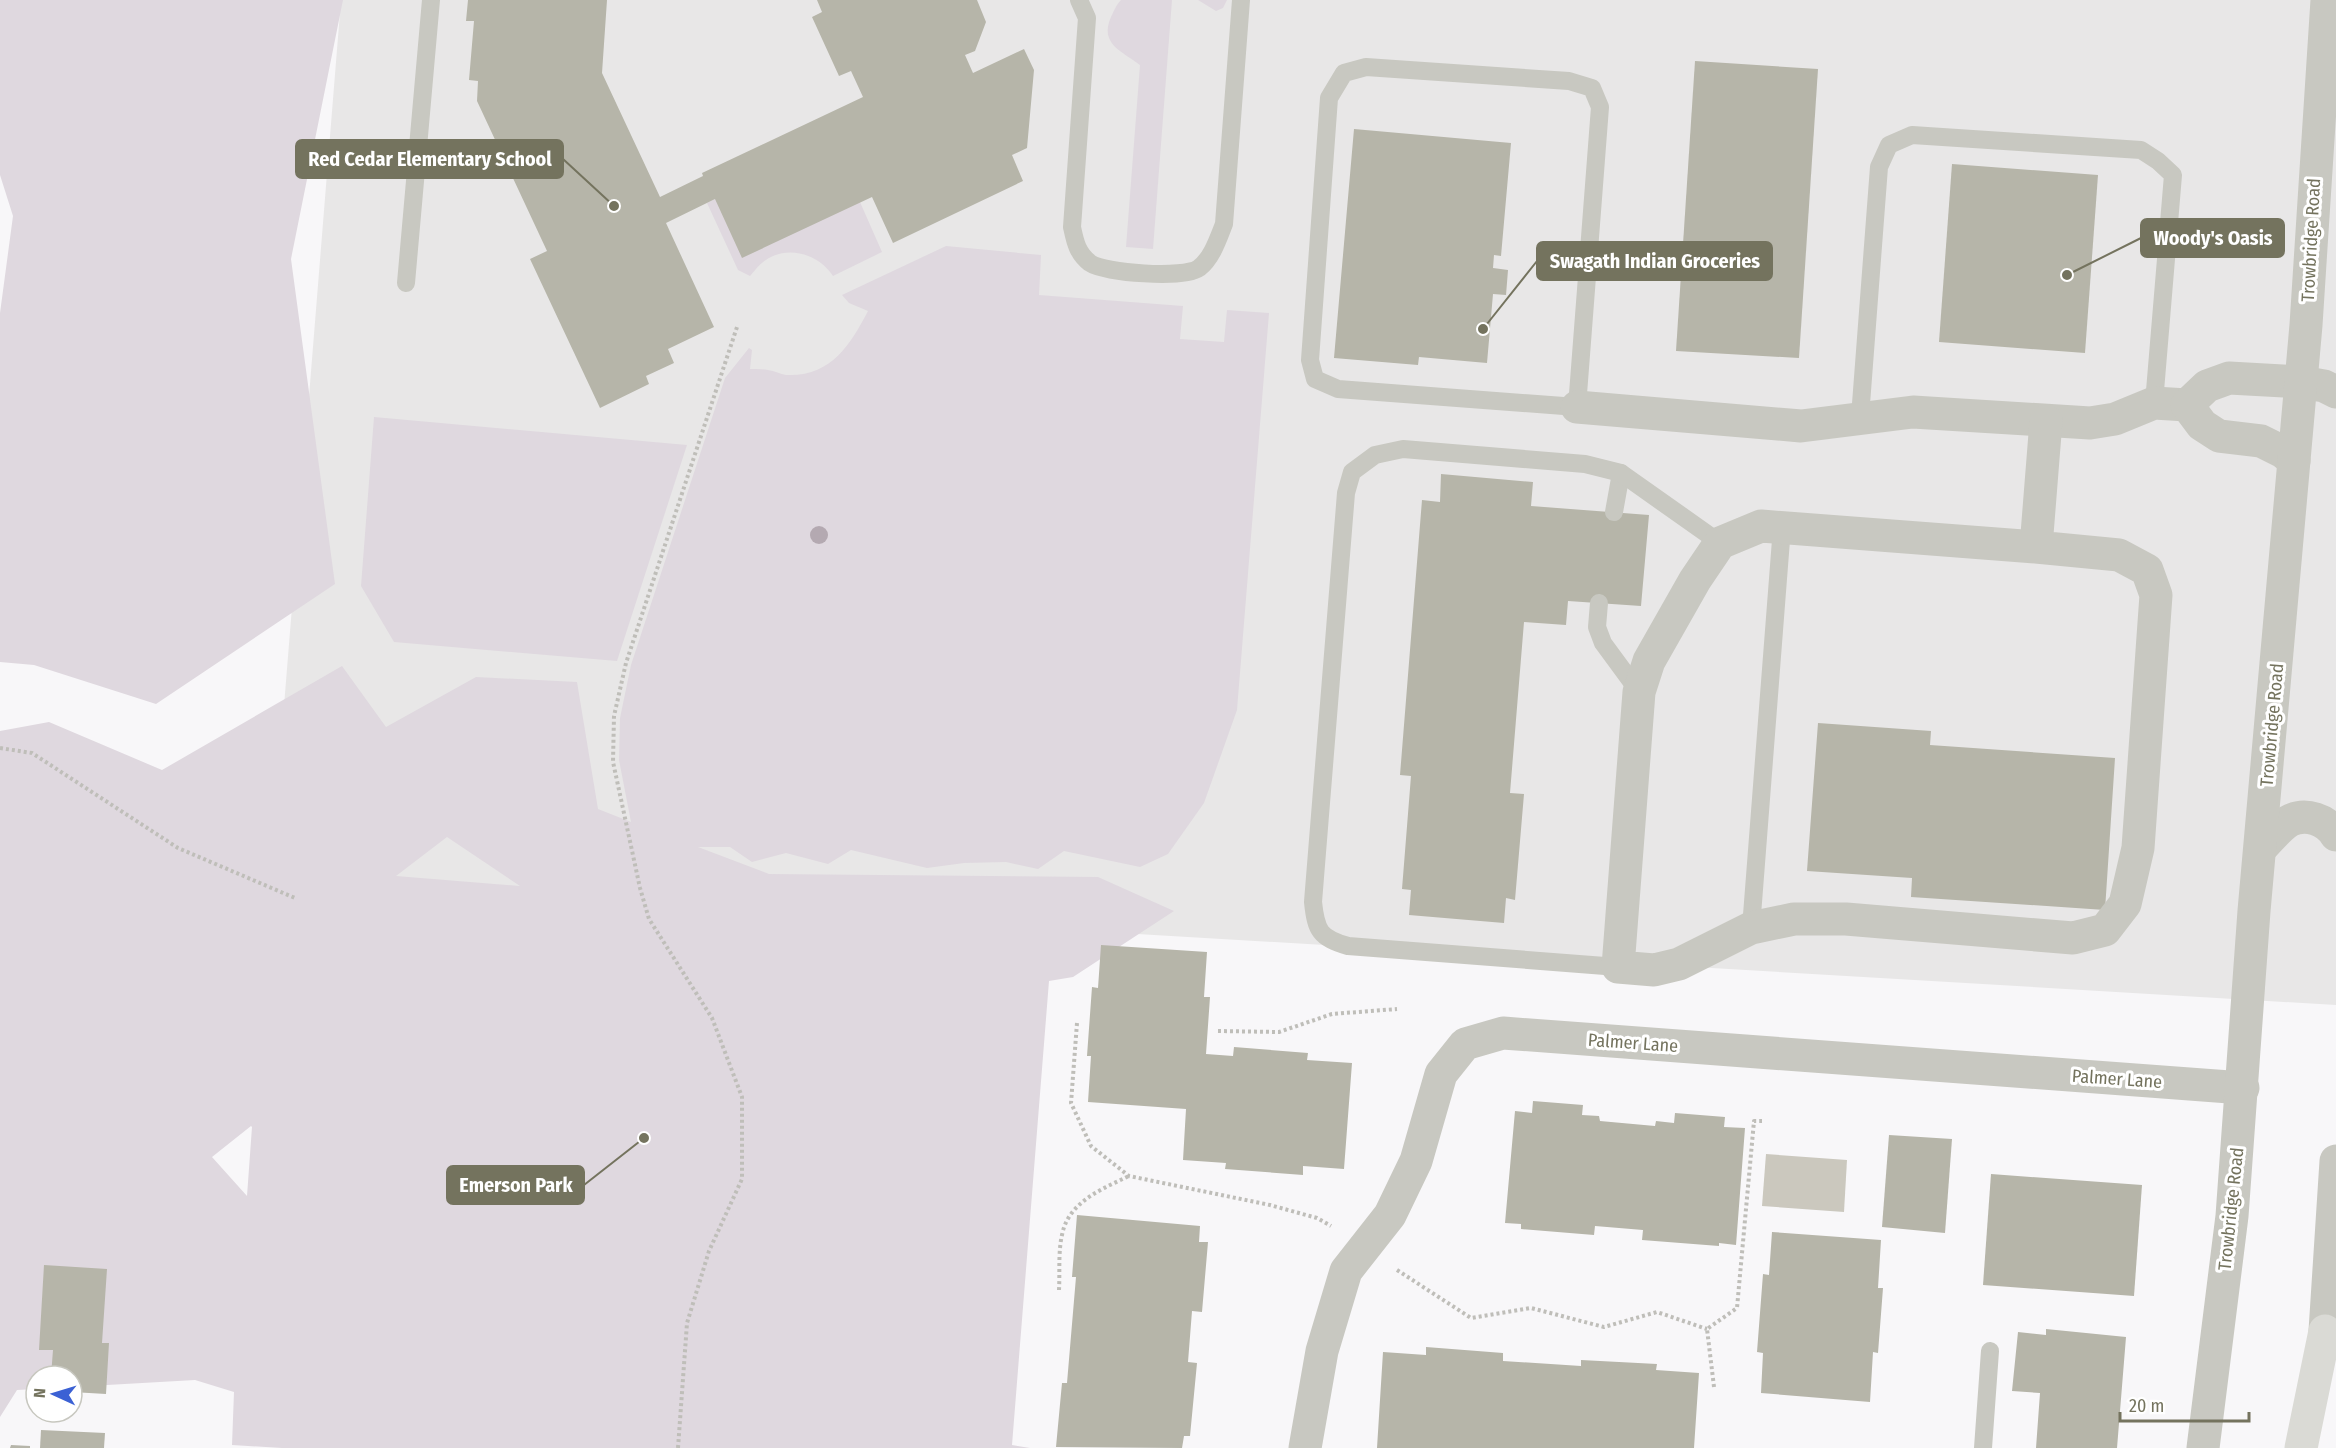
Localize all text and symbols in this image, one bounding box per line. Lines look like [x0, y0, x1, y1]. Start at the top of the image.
callout: Red Cedar Elementary School [296, 140, 563, 178]
text: Red Cedar Elementary School [308, 147, 552, 171]
street label: Trowbridge Road [2297, 178, 2325, 302]
callout: Woody's Oasis [2141, 219, 2284, 257]
text: Woody's Oasis [2153, 226, 2273, 250]
callout: Swagath Indian Groceries [1537, 242, 1772, 280]
text: Swagath Indian Groceries [1550, 249, 1760, 273]
street label: Trowbridge Road [2256, 663, 2288, 787]
street label: Palmer Lane [1587, 1029, 1679, 1057]
street label: Palmer Lane [2071, 1065, 2163, 1093]
street label: Trowbridge Road [2214, 1146, 2248, 1272]
callout: Emerson Park [447, 1166, 584, 1204]
text: Emerson Park [459, 1173, 573, 1197]
north arrow [24, 1364, 84, 1424]
scale bar [2120, 1385, 2249, 1423]
text: N [30, 1388, 49, 1398]
text: 20 m [2129, 1395, 2164, 1417]

